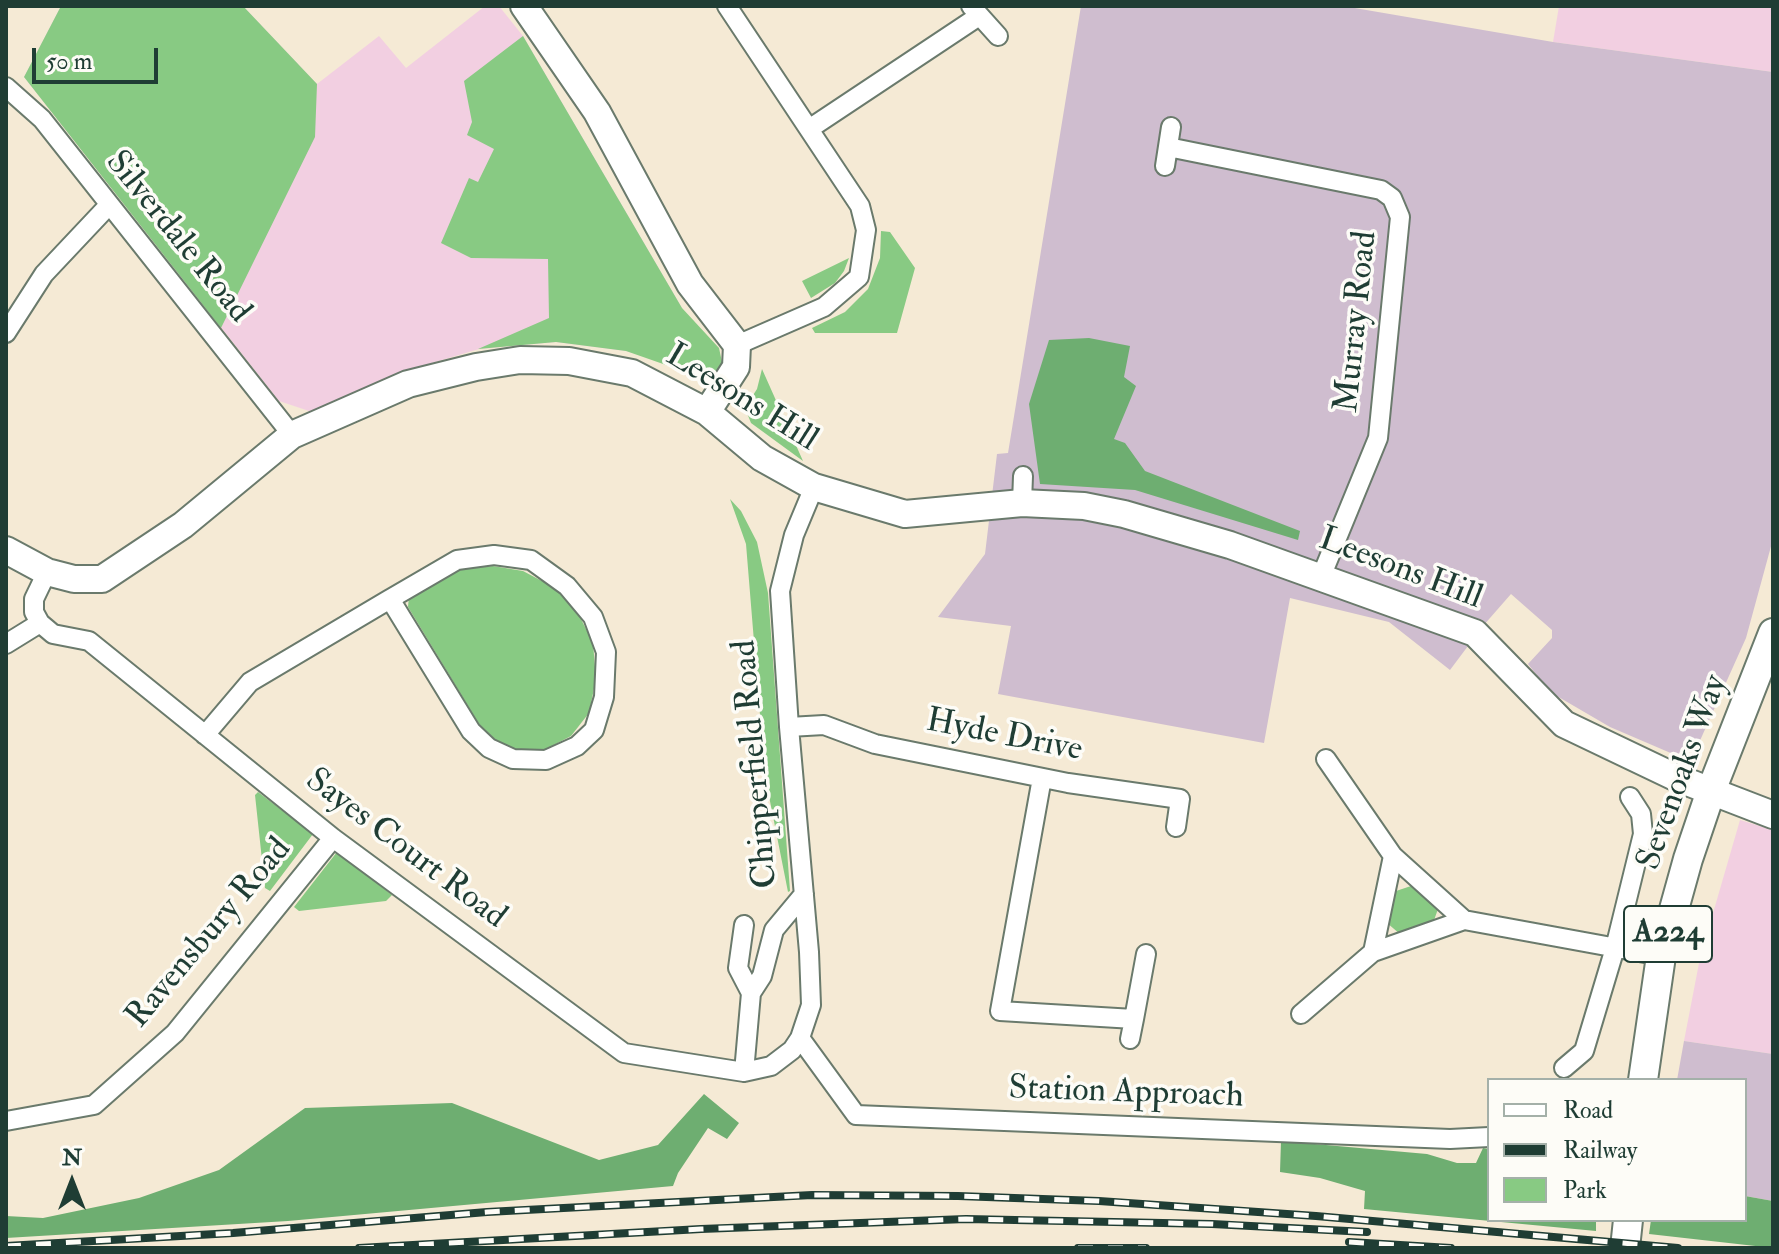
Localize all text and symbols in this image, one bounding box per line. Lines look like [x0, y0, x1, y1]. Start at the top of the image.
scale bar [36, 32, 162, 82]
text: 50 m [46, 46, 92, 77]
street label: Silverdale Road [95, 144, 259, 332]
street label: Murray Road [1328, 229, 1388, 415]
street label: Leesons Hill [657, 336, 825, 462]
street label: Leesons Hill [1313, 520, 1487, 620]
street label: Chipperfield Road [726, 638, 788, 890]
street label: Sevenoaks Way [1630, 670, 1738, 876]
street label: Hyde Drive [923, 702, 1085, 772]
street label: Sayes Court Road [296, 761, 514, 939]
street label: Ravensbury Road [119, 831, 301, 1037]
road number: A224 [1624, 906, 1712, 962]
street label: Station Approach [1008, 1070, 1244, 1118]
legend [1487, 1078, 1747, 1222]
text: Road [1563, 1095, 1613, 1126]
text: Railway [1563, 1135, 1637, 1166]
north arrow [32, 1142, 112, 1222]
text: N [62, 1144, 82, 1172]
text: Park [1563, 1175, 1607, 1206]

